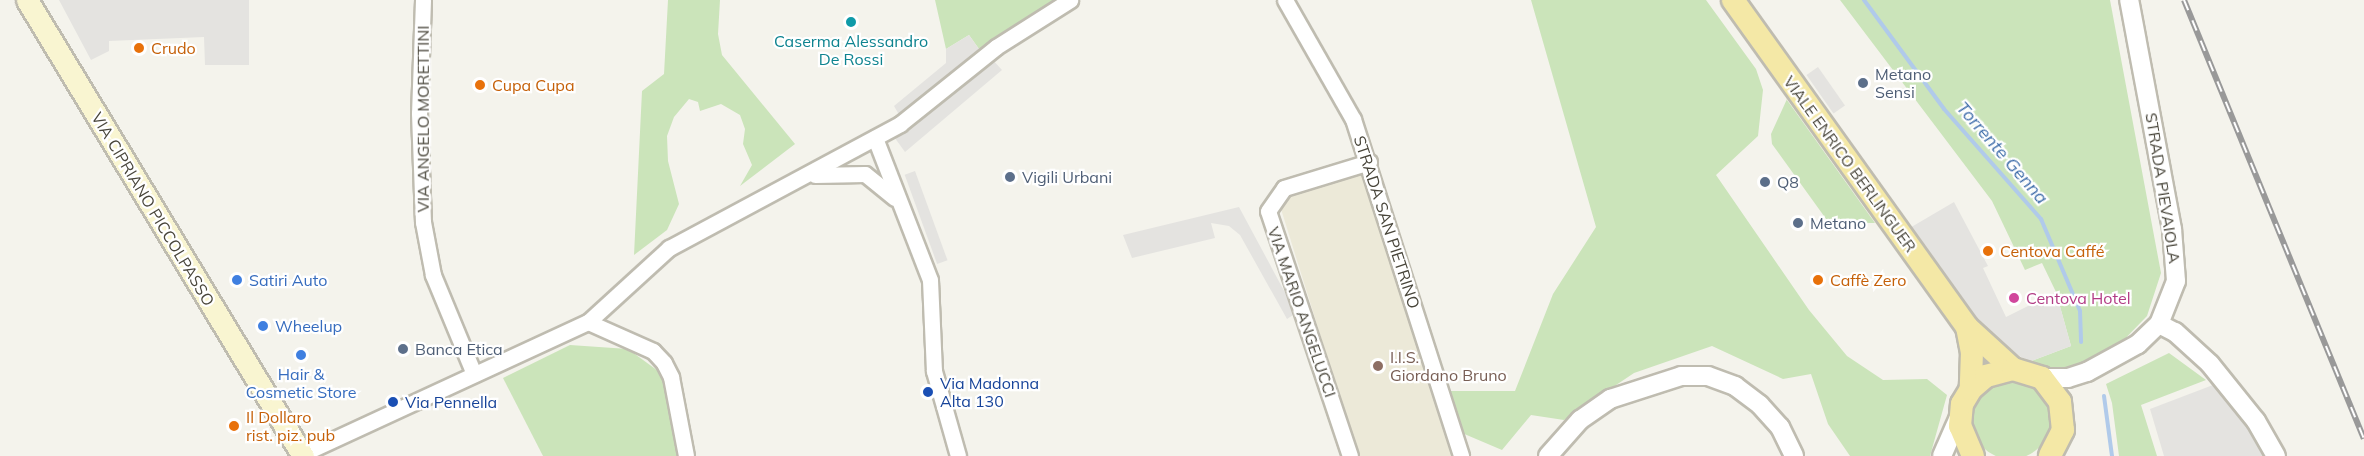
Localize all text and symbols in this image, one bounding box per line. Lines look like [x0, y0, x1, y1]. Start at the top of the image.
marker: Caserma Alessandro De Rossi [844, 15, 858, 29]
street label: VIA ANGELO MORETTINI [413, 26, 433, 212]
place label: Caserma Alessandro De Rossi [774, 31, 928, 69]
place label: Crudo [151, 38, 196, 58]
marker: Crudo [132, 41, 146, 55]
place label: Metano Sensi [1875, 64, 1931, 102]
street label: VIALE ENRICO BERLINGUER [1780, 72, 1920, 256]
place label: Cupa Cupa [492, 75, 575, 95]
marker: Metano Sensi [1856, 76, 1870, 90]
marker: Cupa Cupa [473, 78, 487, 92]
water label: Torrente Genna [1952, 97, 2052, 209]
street label: VIA CIPRIANO PICCOLPASSO [88, 109, 218, 309]
street label: STRADA PIEVAIOLA [2142, 111, 2184, 265]
street label: STRADA SAN PIETRINO [1350, 133, 1424, 311]
place label: Vigili Urbani [1022, 167, 1112, 187]
marker: Vigili Urbani [1003, 170, 1017, 184]
place label: Q8 [1777, 172, 1799, 192]
marker: Q8 [1758, 175, 1772, 189]
place label: Metano [1810, 213, 1866, 233]
marker: Metano [1791, 216, 1805, 230]
street label: VIA MARIO ANGELUCCI [1264, 224, 1340, 400]
place label: Centova Caffé [2000, 241, 2104, 261]
marker: Centova Caffé [1981, 244, 1995, 258]
place label: Satiri Auto [249, 270, 327, 290]
place label: Caffè Zero [1830, 270, 1906, 290]
marker: Satiri Auto [230, 273, 244, 287]
marker: Caffè Zero [1811, 273, 1825, 287]
place label: Centova Hotel [2026, 288, 2130, 308]
marker: Centova Hotel [2007, 291, 2021, 305]
place label: Wheelup [275, 316, 342, 336]
marker: Wheelup [256, 319, 270, 333]
place label: Banca Etica [415, 339, 503, 359]
marker: Banca Etica [396, 342, 410, 356]
place label: I.I.S. Giordano Bruno [1390, 347, 1507, 385]
marker: Hair & Cosmetic Store [294, 348, 308, 362]
marker: I.I.S. Giordano Bruno [1371, 359, 1385, 373]
place label: Hair & Cosmetic Store [246, 364, 356, 402]
place label: Via Madonna Alta 130 [940, 373, 1039, 411]
marker: Via Madonna Alta 130 [921, 385, 935, 399]
place label: Via Pennella [405, 392, 497, 412]
marker: Via Pennella [386, 395, 400, 409]
place label: Il Dollaro rist. piz. pub [246, 407, 335, 445]
marker: Il Dollaro rist. piz. pub [227, 419, 241, 433]

